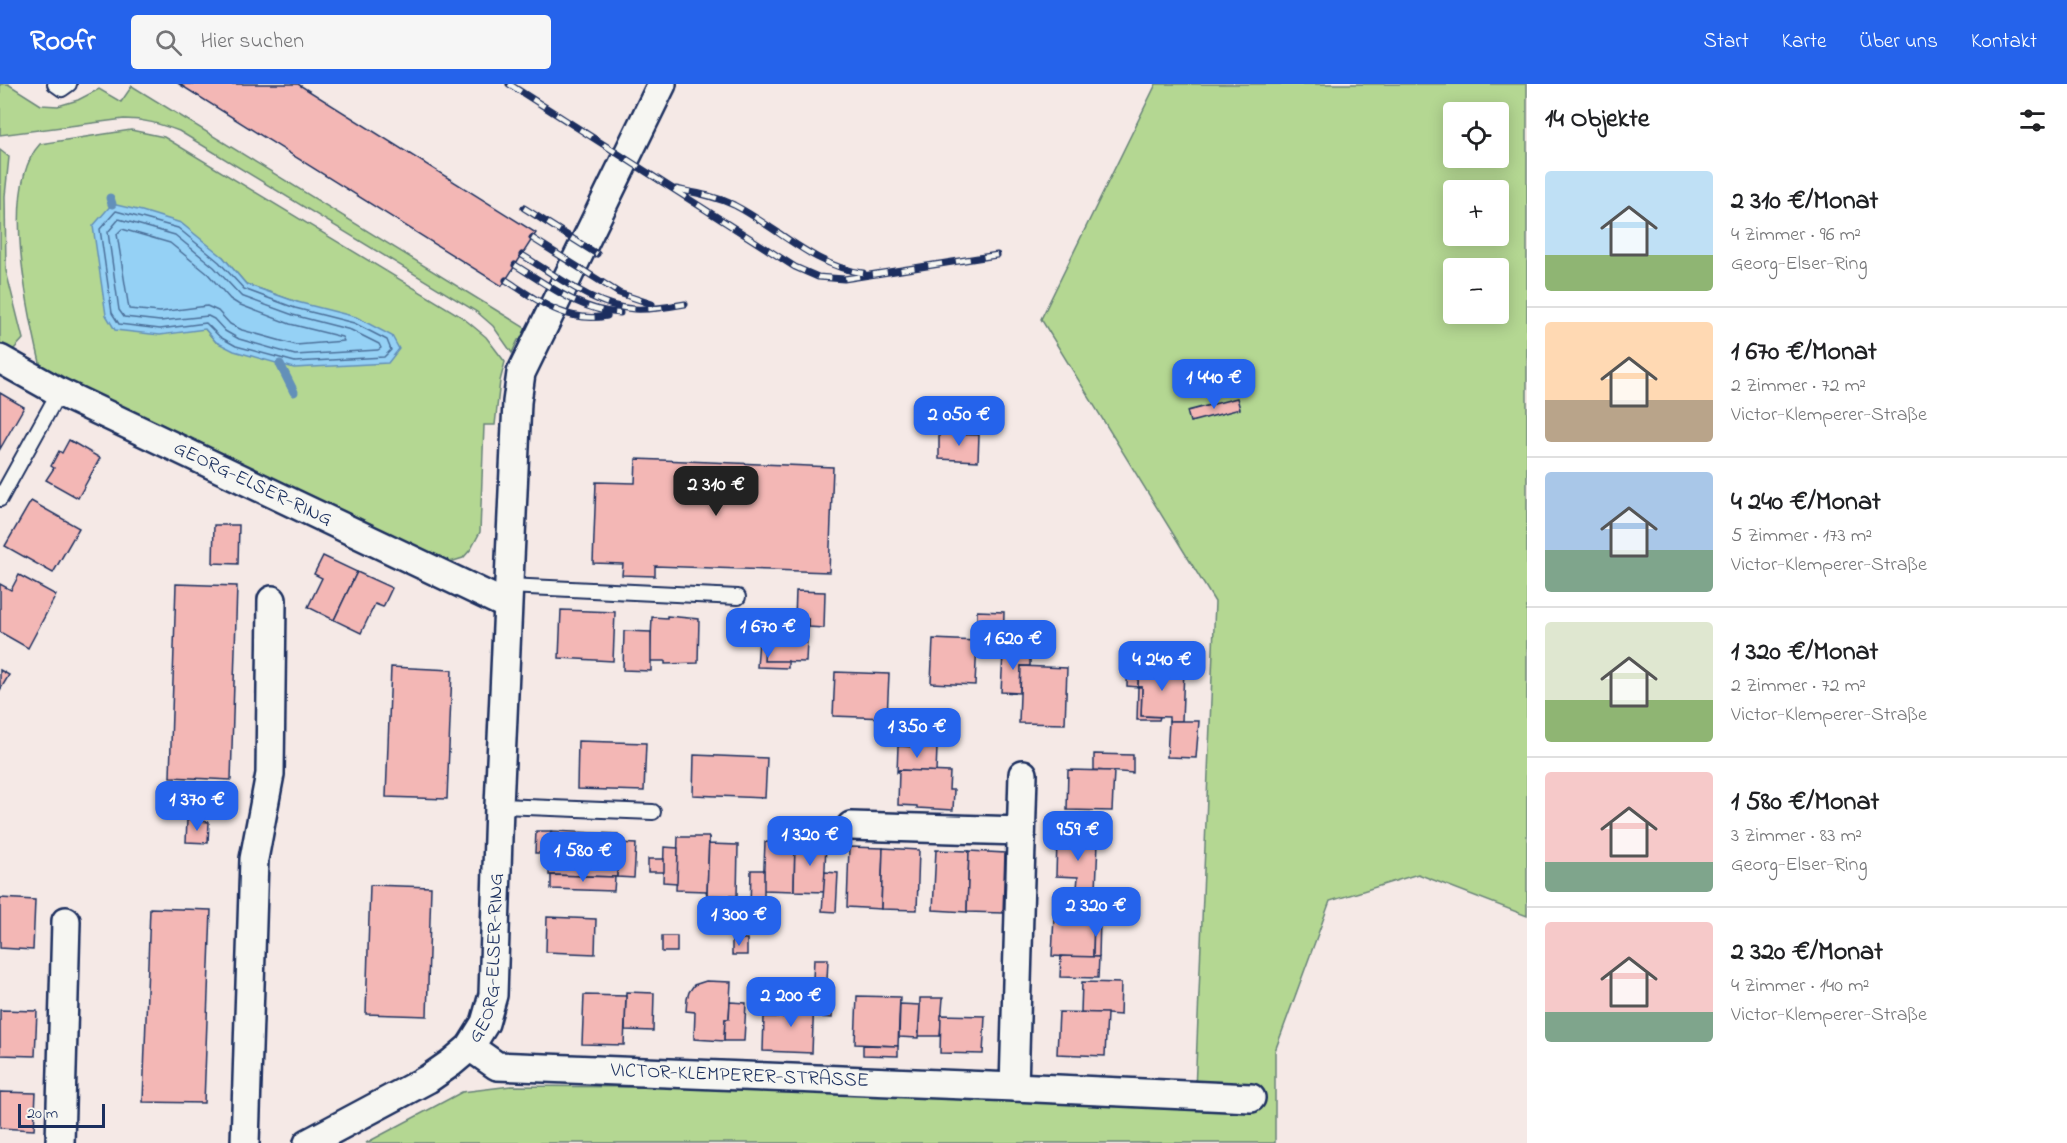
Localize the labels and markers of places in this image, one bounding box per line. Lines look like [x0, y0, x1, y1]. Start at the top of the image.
pin: 1 440 € [1159, 359, 1269, 410]
pin: 2 050 € [904, 396, 1014, 447]
pin: 2 310 € [661, 466, 771, 517]
pin: 1 670 € [713, 608, 823, 659]
pin: 1 620 € [958, 620, 1068, 671]
pin: 4 240 € [1107, 641, 1217, 692]
pin: 1 350 € [862, 708, 972, 759]
pin: 1 370 € [142, 781, 252, 832]
pin: 959 € [1036, 811, 1120, 862]
pin: 1 320 € [755, 816, 865, 867]
pin: 1 580 € [528, 832, 638, 883]
pin: 2 320 € [1041, 887, 1151, 938]
pin: 1 300 € [684, 896, 794, 947]
pin: 2 200 € [736, 977, 846, 1028]

